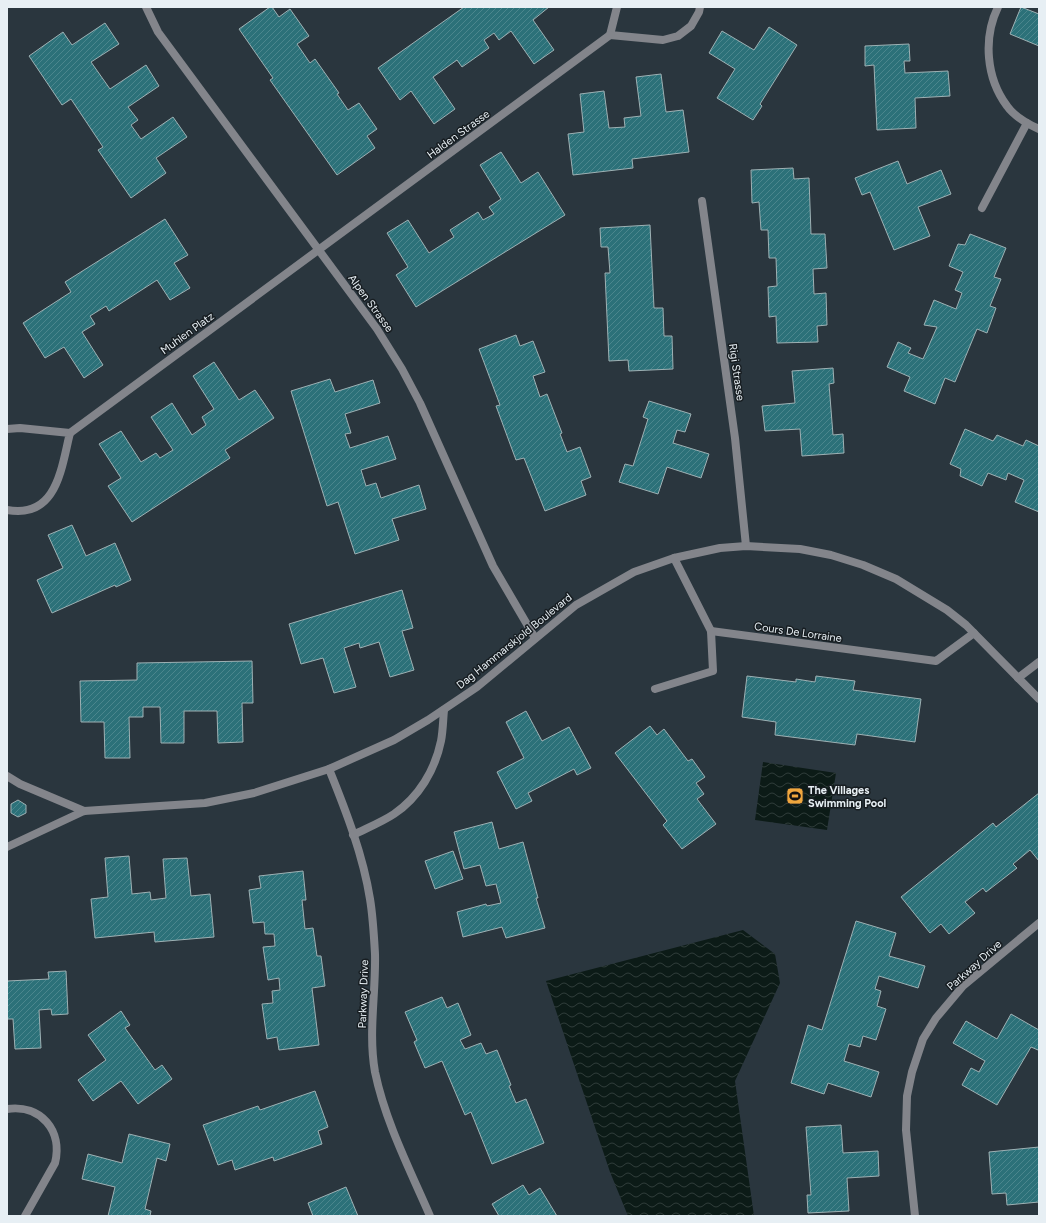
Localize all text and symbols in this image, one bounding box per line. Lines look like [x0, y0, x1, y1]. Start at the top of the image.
street label: Halden Strasse [425, 107, 492, 161]
street label: Alpen Strasse [345, 272, 396, 335]
street label: Muhlen Platz [158, 310, 217, 357]
street label: Rigi Strasse [726, 343, 747, 402]
street label: Dag Hammarskjold Boulevard [454, 591, 575, 692]
street label: Cours De Lorraine [753, 620, 842, 645]
place label: The Villages Swimming Pool [808, 784, 887, 810]
sports icon: The Villages Swimming Pool [785, 786, 805, 806]
street label: Parkway Drive [944, 937, 1004, 993]
street label: Parkway Drive [356, 959, 371, 1029]

